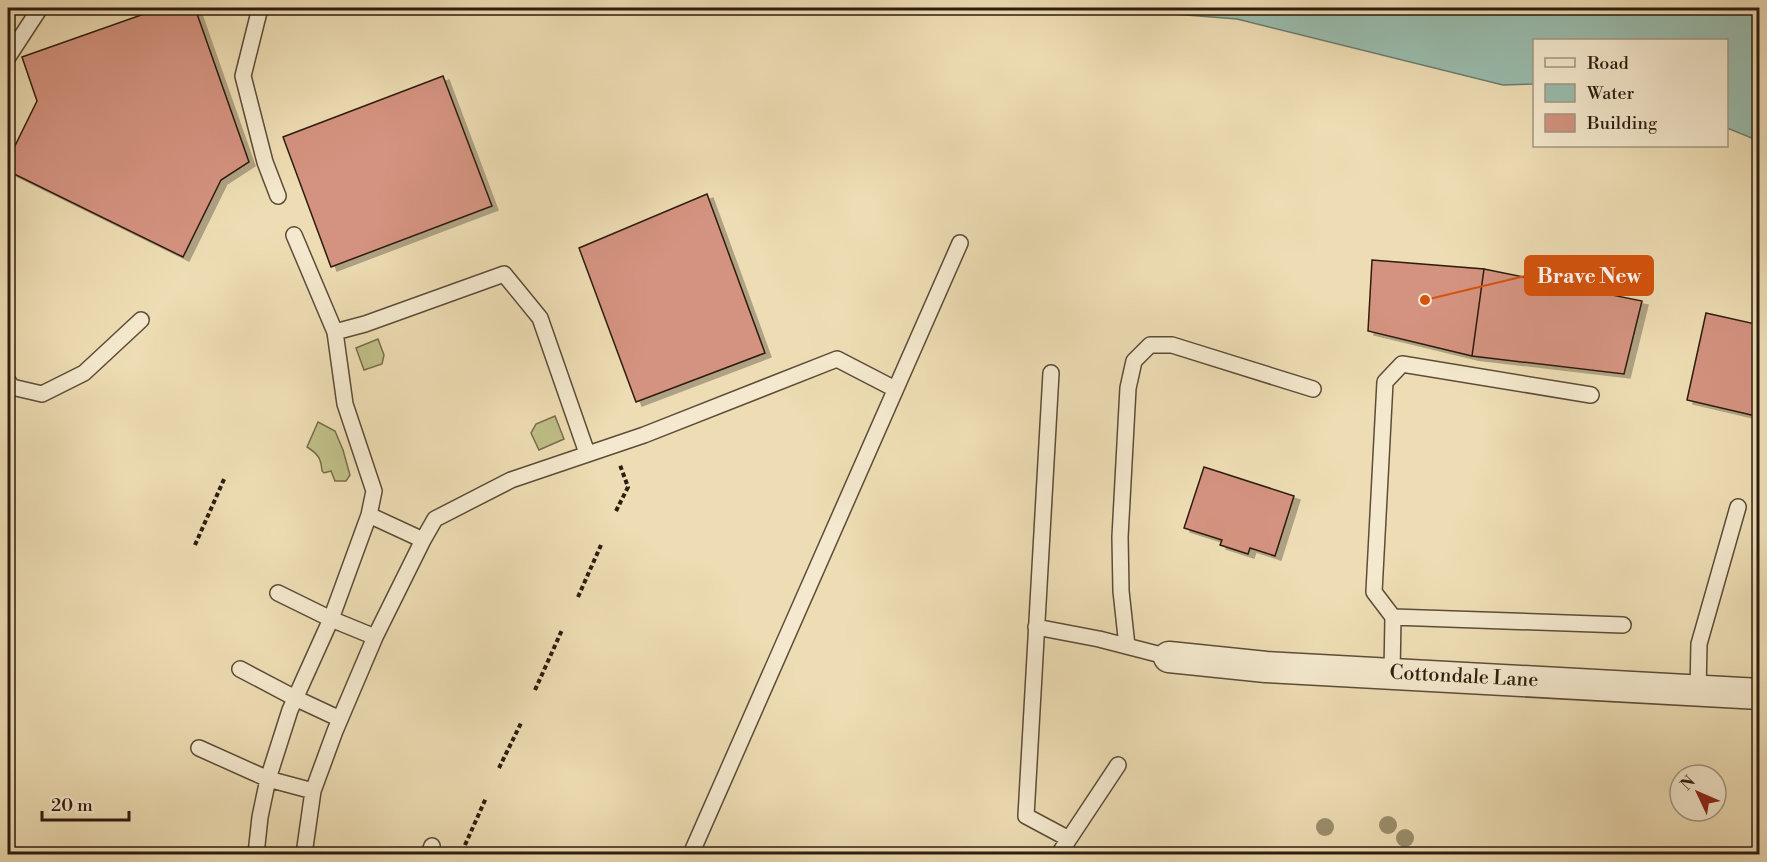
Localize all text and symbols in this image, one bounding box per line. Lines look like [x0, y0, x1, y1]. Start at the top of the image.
legend [1533, 39, 1728, 147]
text: Road [1587, 52, 1630, 75]
text: Water [1586, 82, 1635, 105]
text: Building [1586, 112, 1658, 135]
callout: Brave New [1525, 256, 1653, 295]
text: Brave New [1537, 264, 1642, 290]
street label: Cottondale Lane [1389, 661, 1539, 693]
north arrow [1668, 763, 1728, 823]
text: N [1676, 772, 1700, 795]
scale bar [42, 784, 129, 822]
text: 20 m [51, 794, 93, 817]

